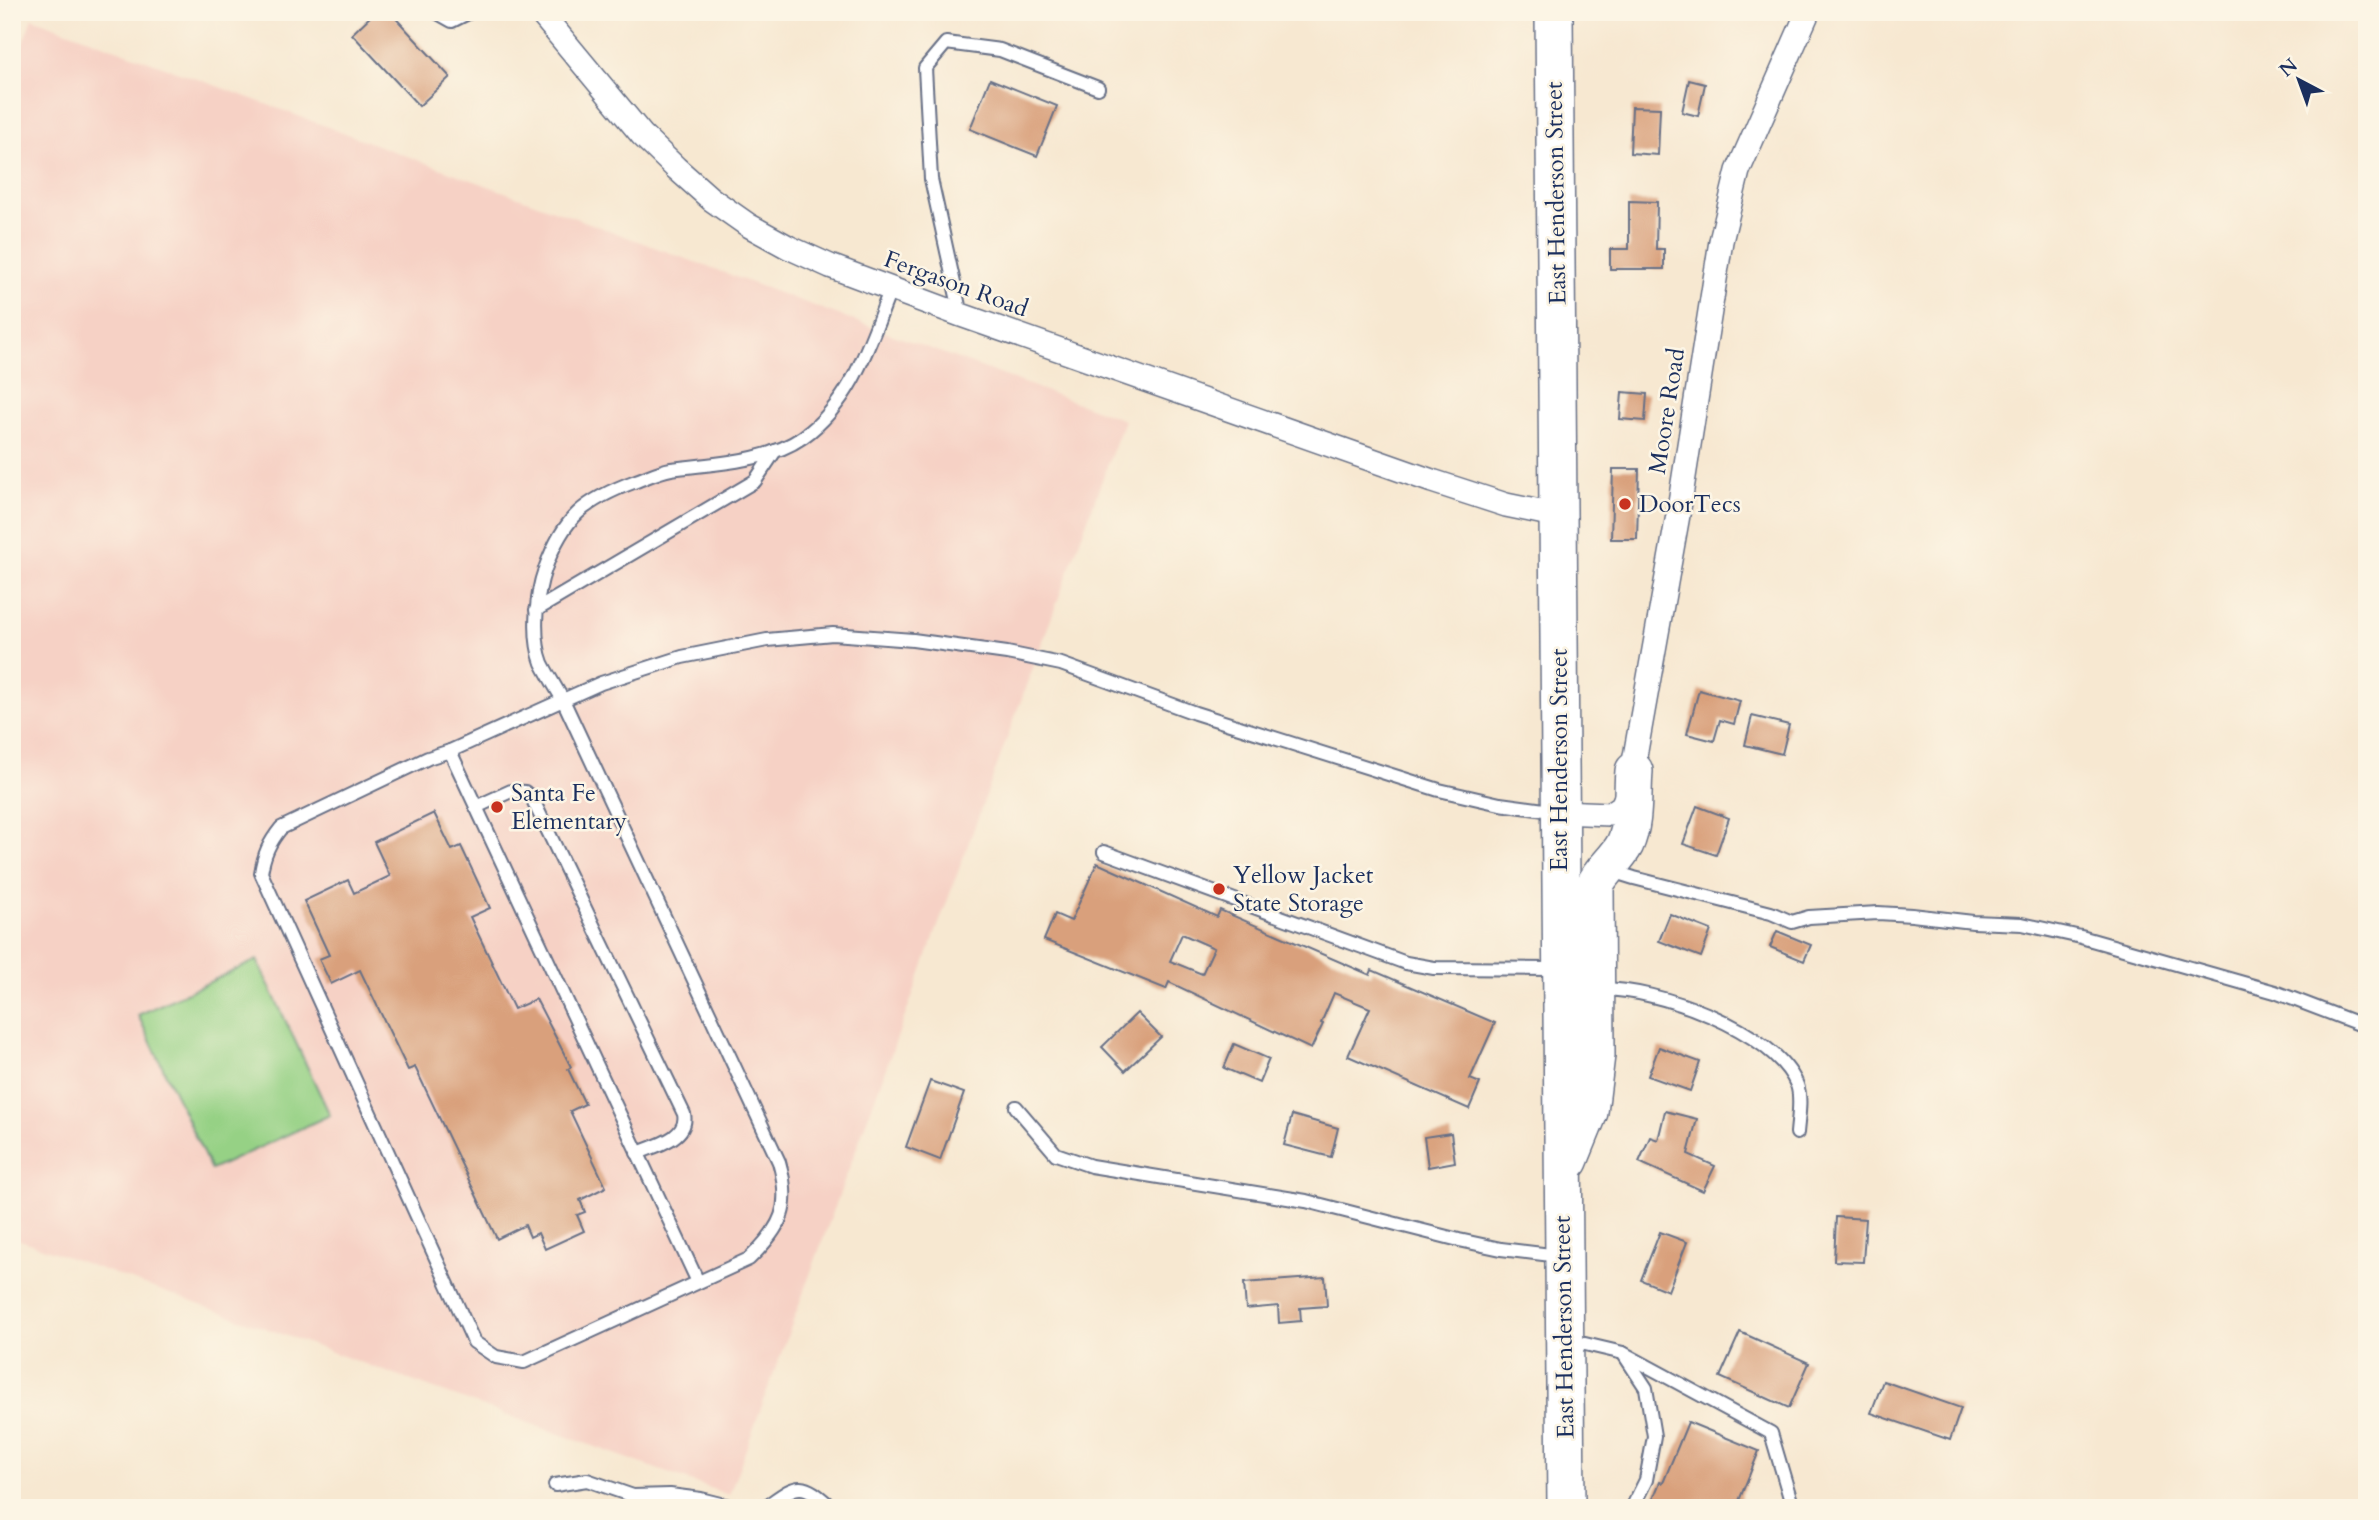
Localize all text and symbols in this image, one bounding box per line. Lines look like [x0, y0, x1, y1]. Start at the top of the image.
north arrow [2264, 46, 2334, 116]
text: N [2274, 52, 2304, 83]
street label: East Henderson Street [1538, 81, 1574, 305]
street label: Fergason Road [879, 243, 1033, 325]
street label: Moore Road [1641, 345, 1693, 477]
place label: DoorTecs [1639, 488, 1741, 521]
marker: DoorTecs [1617, 496, 1633, 512]
street label: East Henderson Street [1543, 648, 1576, 872]
place label: Santa Fe Elementary [511, 777, 627, 838]
marker: Santa Fe Elementary [489, 799, 505, 815]
place label: Yellow Jacket State Storage [1233, 859, 1374, 920]
marker: Yellow Jacket State Storage [1211, 881, 1227, 897]
street label: East Henderson Street [1546, 1215, 1582, 1439]

